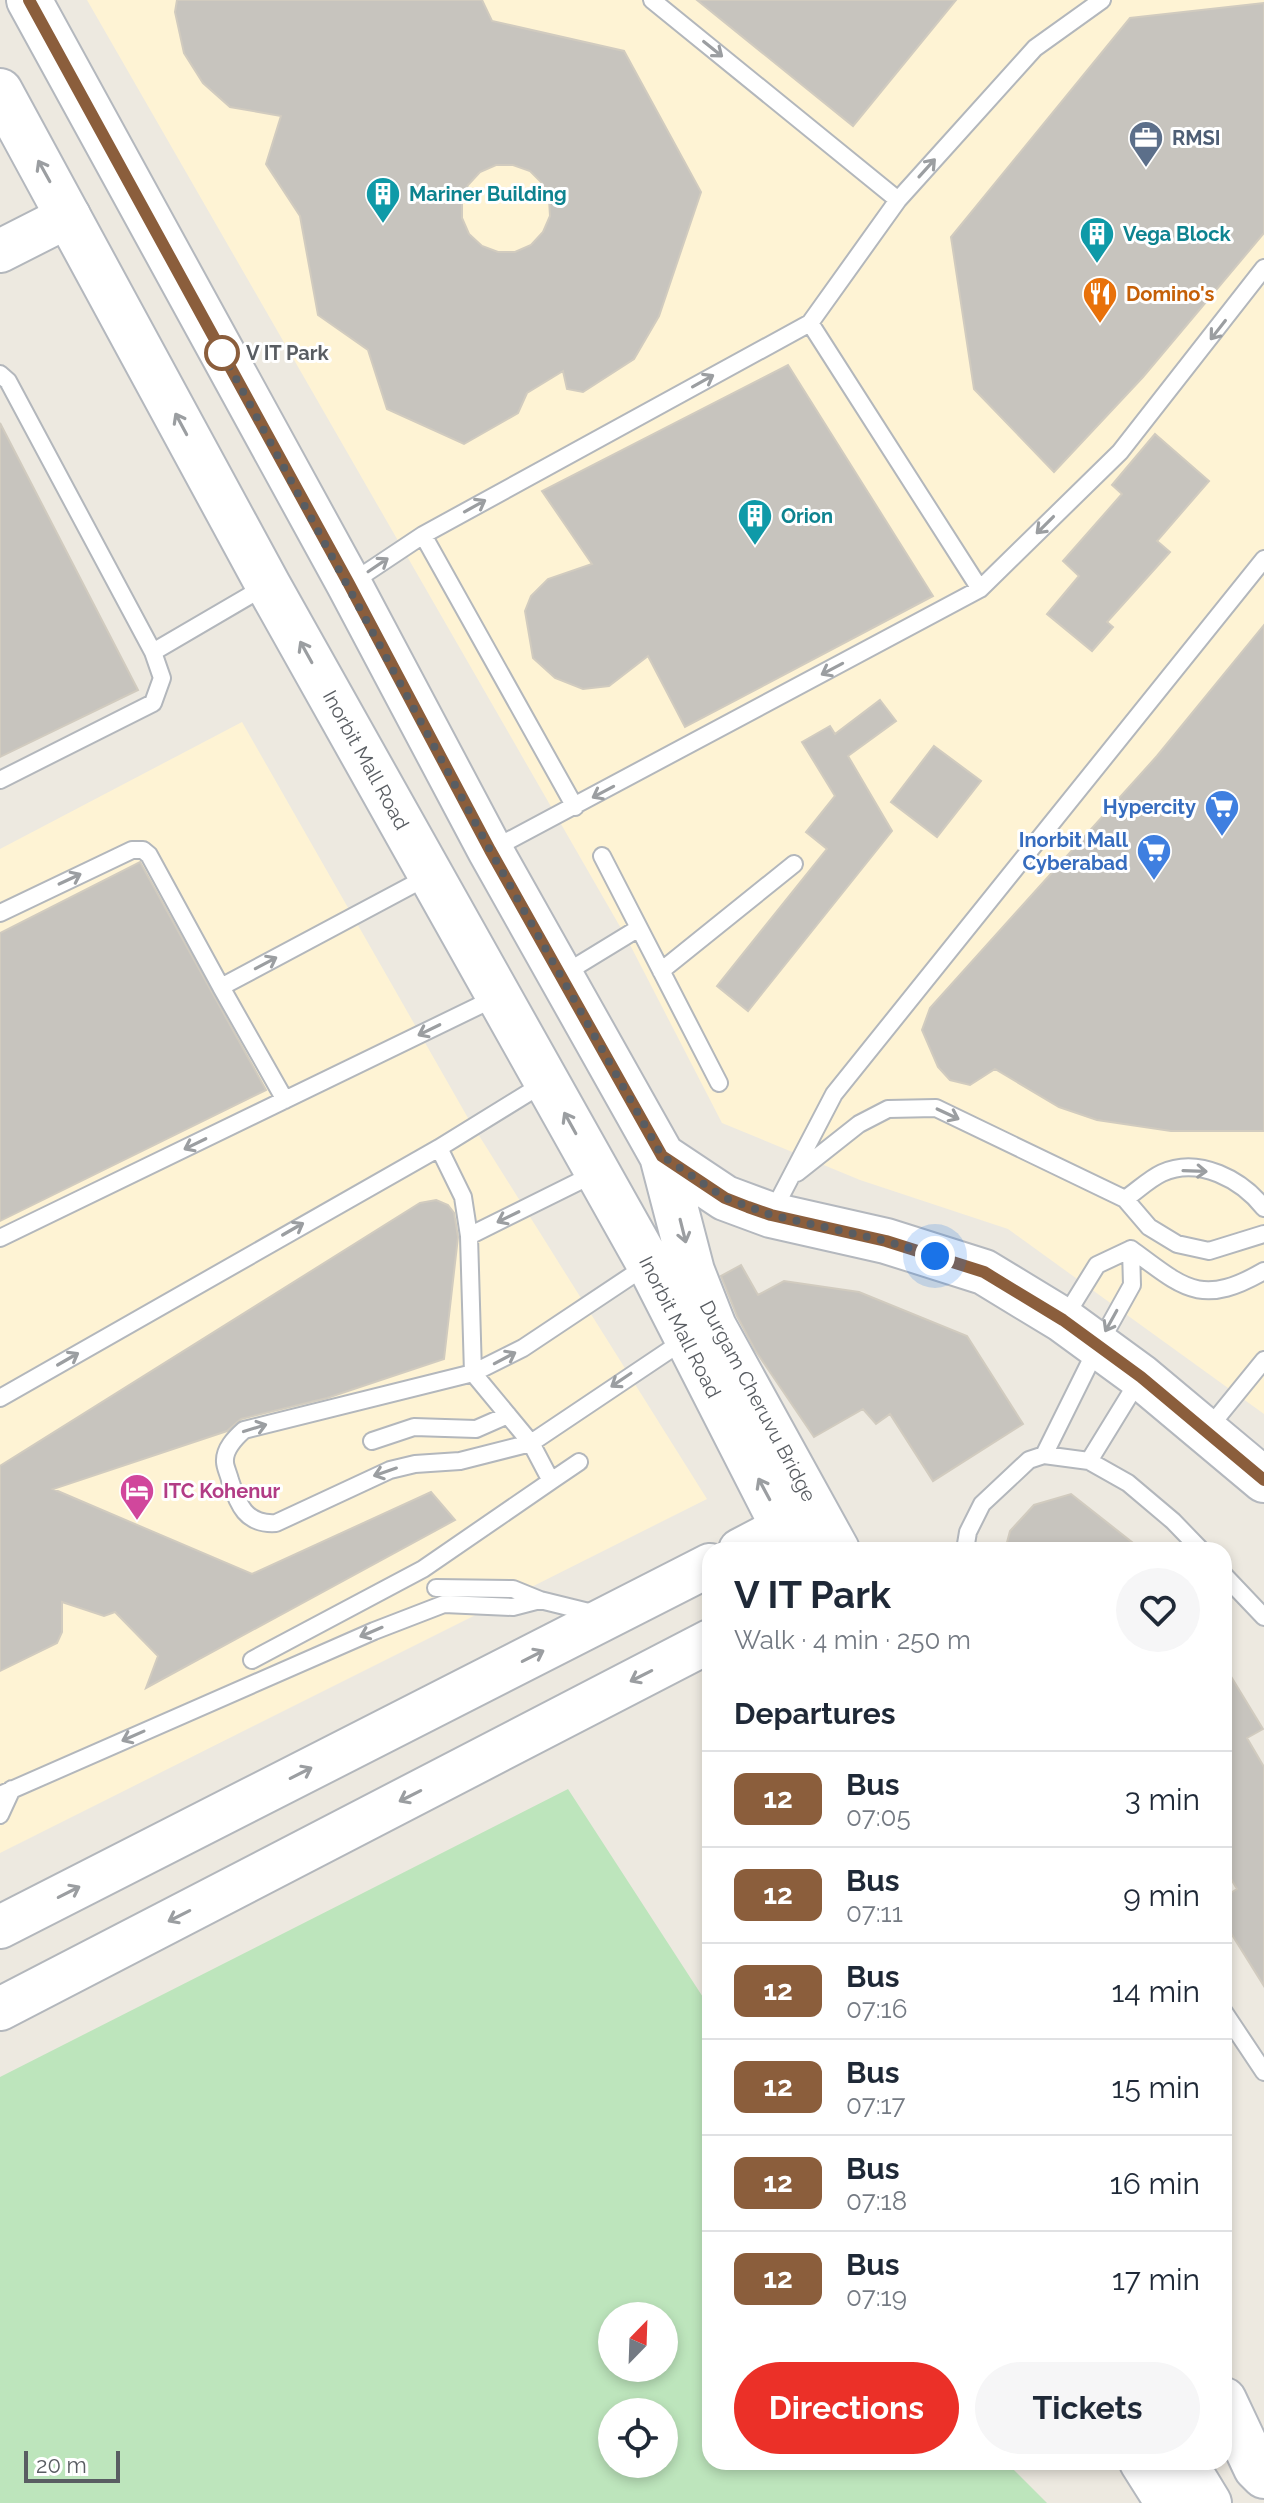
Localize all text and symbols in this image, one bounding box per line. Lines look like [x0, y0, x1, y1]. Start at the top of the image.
one-way arrow [702, 40, 723, 58]
office icon: RMSI [1127, 119, 1165, 169]
place label: RMSI [1172, 126, 1221, 150]
one-way arrow [36, 159, 51, 183]
one-way arrow [917, 159, 935, 179]
building icon: Mariner Building [364, 175, 402, 225]
place label: Mariner Building [409, 182, 567, 206]
building icon: Vega Block [1078, 215, 1116, 265]
place label: Vega Block [1123, 222, 1231, 246]
restaurant icon: Domino's [1081, 275, 1119, 325]
place label: Domino's [1126, 282, 1214, 306]
one-way arrow [1209, 319, 1226, 340]
marker: V IT Park [205, 336, 239, 370]
place label: V IT Park [246, 341, 329, 365]
one-way arrow [691, 373, 714, 389]
one-way arrow [173, 412, 189, 436]
building icon: Orion [736, 497, 774, 547]
one-way arrow [463, 498, 486, 514]
place label: Orion [781, 504, 833, 528]
one-way arrow [1036, 515, 1055, 534]
one-way arrow [367, 557, 389, 573]
one-way arrow [297, 641, 313, 664]
one-way arrow [821, 661, 844, 677]
street label: Inorbit Mall Road [318, 686, 414, 834]
one-way arrow [592, 784, 615, 800]
supermarket icon: Hypercity [1203, 788, 1241, 838]
place label: Hypercity [1103, 795, 1196, 819]
place label: Inorbit Mall Cyberabad [1019, 828, 1129, 875]
supermarket icon: Inorbit Mall Cyberabad [1135, 832, 1173, 882]
one-way arrow [58, 871, 82, 886]
one-way arrow [253, 955, 277, 970]
one-way arrow [417, 1023, 441, 1038]
one-way arrow [936, 1107, 960, 1122]
one-way arrow [562, 1112, 578, 1135]
one-way arrow [183, 1136, 207, 1152]
one-way arrow [1181, 1163, 1207, 1178]
one-way arrow [497, 1210, 521, 1225]
one-way arrow [676, 1218, 691, 1243]
one-way arrow [281, 1221, 304, 1237]
your location [915, 1236, 955, 1276]
street label: Inorbit Mall Road [634, 1252, 726, 1402]
street label: Durgam Cheruvu Bridge [695, 1296, 821, 1506]
one-way arrow [1103, 1309, 1119, 1332]
one-way arrow [493, 1350, 517, 1366]
one-way arrow [56, 1351, 79, 1367]
one-way arrow [611, 1372, 633, 1388]
one-way arrow [242, 1420, 268, 1435]
one-way arrow [373, 1466, 398, 1481]
hotel icon: ITC Kohenur [118, 1472, 156, 1522]
one-way arrow [755, 1478, 771, 1501]
place label: ITC Kohenur [163, 1479, 281, 1503]
button: heart [1116, 1568, 1200, 1652]
text: V IT Park [734, 1572, 891, 1617]
text: Walk · 4 min · 250 m [734, 1625, 971, 1655]
one-way arrow [359, 1626, 384, 1641]
one-way arrow [520, 1647, 544, 1663]
one-way arrow [629, 1669, 653, 1685]
text: Departures [734, 1696, 896, 1731]
one-way arrow [121, 1730, 146, 1745]
one-way arrow [288, 1765, 312, 1781]
text: Bus [846, 1767, 900, 1802]
text: 12 [763, 1782, 793, 1815]
text: 3 min [1125, 1782, 1200, 1817]
one-way arrow [399, 1789, 422, 1805]
text: 07:05 [846, 1802, 911, 1832]
text: Bus [846, 1863, 900, 1898]
text: 12 [763, 1878, 793, 1911]
text: 9 min [1123, 1878, 1200, 1913]
one-way arrow [57, 1883, 81, 1899]
text: 07:11 [846, 1898, 903, 1928]
one-way arrow [168, 1908, 192, 1924]
text: Bus [846, 1959, 900, 1994]
text: 12 [763, 1974, 793, 2007]
text: 14 min [1112, 1974, 1200, 2009]
text: 07:16 [846, 1994, 907, 2024]
text: Bus [846, 2055, 900, 2090]
text: 12 [763, 2070, 793, 2103]
text: 15 min [1112, 2070, 1200, 2105]
text: 07:17 [846, 2090, 905, 2120]
text: Bus [846, 2151, 900, 2186]
text: 12 [763, 2166, 793, 2199]
text: 16 min [1110, 2166, 1200, 2201]
text: 07:18 [846, 2186, 907, 2216]
text: Bus [846, 2247, 900, 2282]
text: 12 [763, 2262, 793, 2295]
text: 17 min [1112, 2262, 1200, 2297]
text: 07:19 [846, 2282, 907, 2312]
north arrow [598, 2302, 678, 2382]
map controls [598, 2302, 678, 2478]
button: Directions [734, 2362, 959, 2454]
button: Tickets [975, 2362, 1200, 2454]
button: locate [598, 2398, 678, 2478]
scale bar [24, 2447, 120, 2483]
text: 20 m [36, 2452, 87, 2478]

